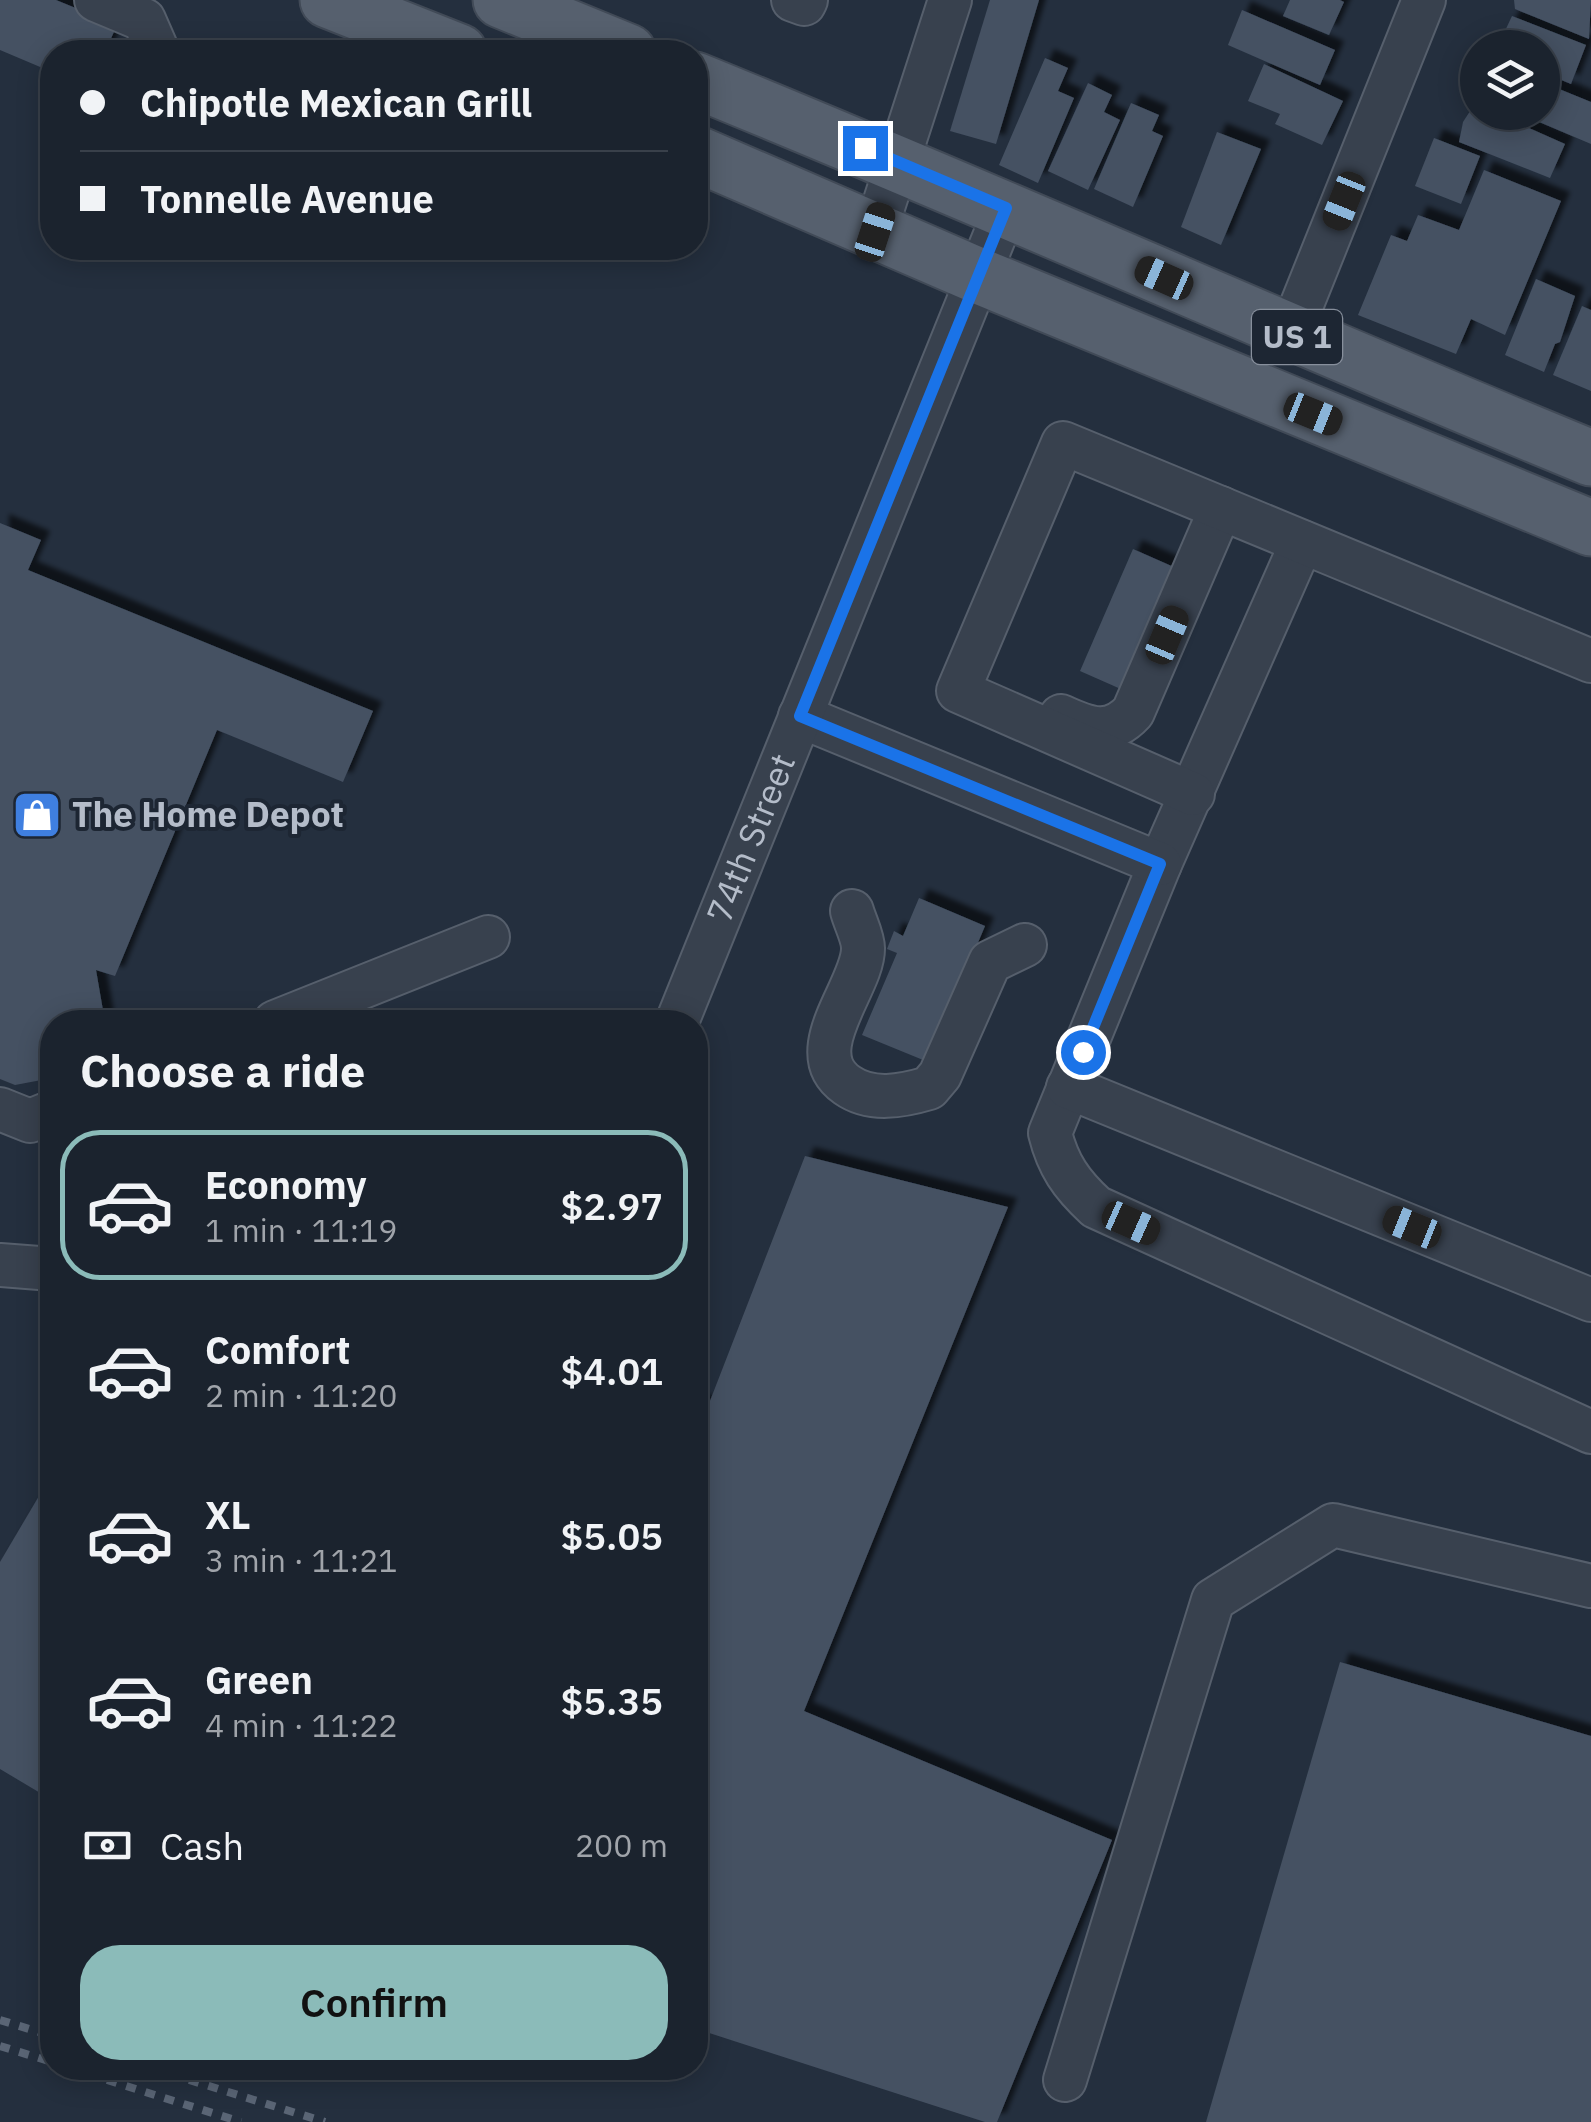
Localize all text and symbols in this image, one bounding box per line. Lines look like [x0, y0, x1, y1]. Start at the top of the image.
map controls [1460, 30, 1560, 130]
button: layers [1460, 30, 1560, 130]
text: Chipotle Mexican Grill [140, 78, 532, 127]
route end [843, 126, 888, 171]
car [1319, 168, 1369, 234]
text: Tonnelle Avenue [140, 174, 434, 223]
car [851, 199, 899, 265]
car [1130, 252, 1198, 304]
road number: US 1 [1252, 310, 1342, 364]
car [1280, 389, 1346, 439]
car [1141, 602, 1193, 668]
street label: 74th Street [695, 747, 805, 929]
shop icon: The Home Depot [11, 789, 63, 841]
place label: The Home Depot [72, 791, 344, 837]
route start [1061, 1030, 1106, 1075]
text: Choose a ride [80, 1041, 365, 1099]
icon: car [85, 1160, 175, 1250]
text: Economy [205, 1160, 367, 1209]
text: $2.97 [560, 1181, 663, 1230]
car [1097, 1197, 1165, 1249]
car [1379, 1202, 1445, 1252]
text: 1 min · 11:19 [205, 1209, 398, 1251]
icon: car [85, 1325, 175, 1415]
text: Comfort [205, 1325, 350, 1374]
text: $4.01 [560, 1346, 663, 1395]
text: 2 min · 11:20 [205, 1374, 398, 1416]
icon: car [85, 1490, 175, 1580]
text: XL [205, 1490, 251, 1539]
text: $5.05 [560, 1511, 663, 1560]
text: 3 min · 11:21 [205, 1539, 398, 1581]
icon: car [85, 1655, 175, 1745]
text: Green [205, 1655, 313, 1704]
text: $5.35 [560, 1676, 663, 1725]
text: 4 min · 11:22 [205, 1704, 398, 1746]
icon: cash [80, 1818, 135, 1873]
text: Cash [160, 1821, 244, 1870]
text: 200 m [575, 1824, 668, 1866]
button: Confirm [80, 1945, 668, 2060]

